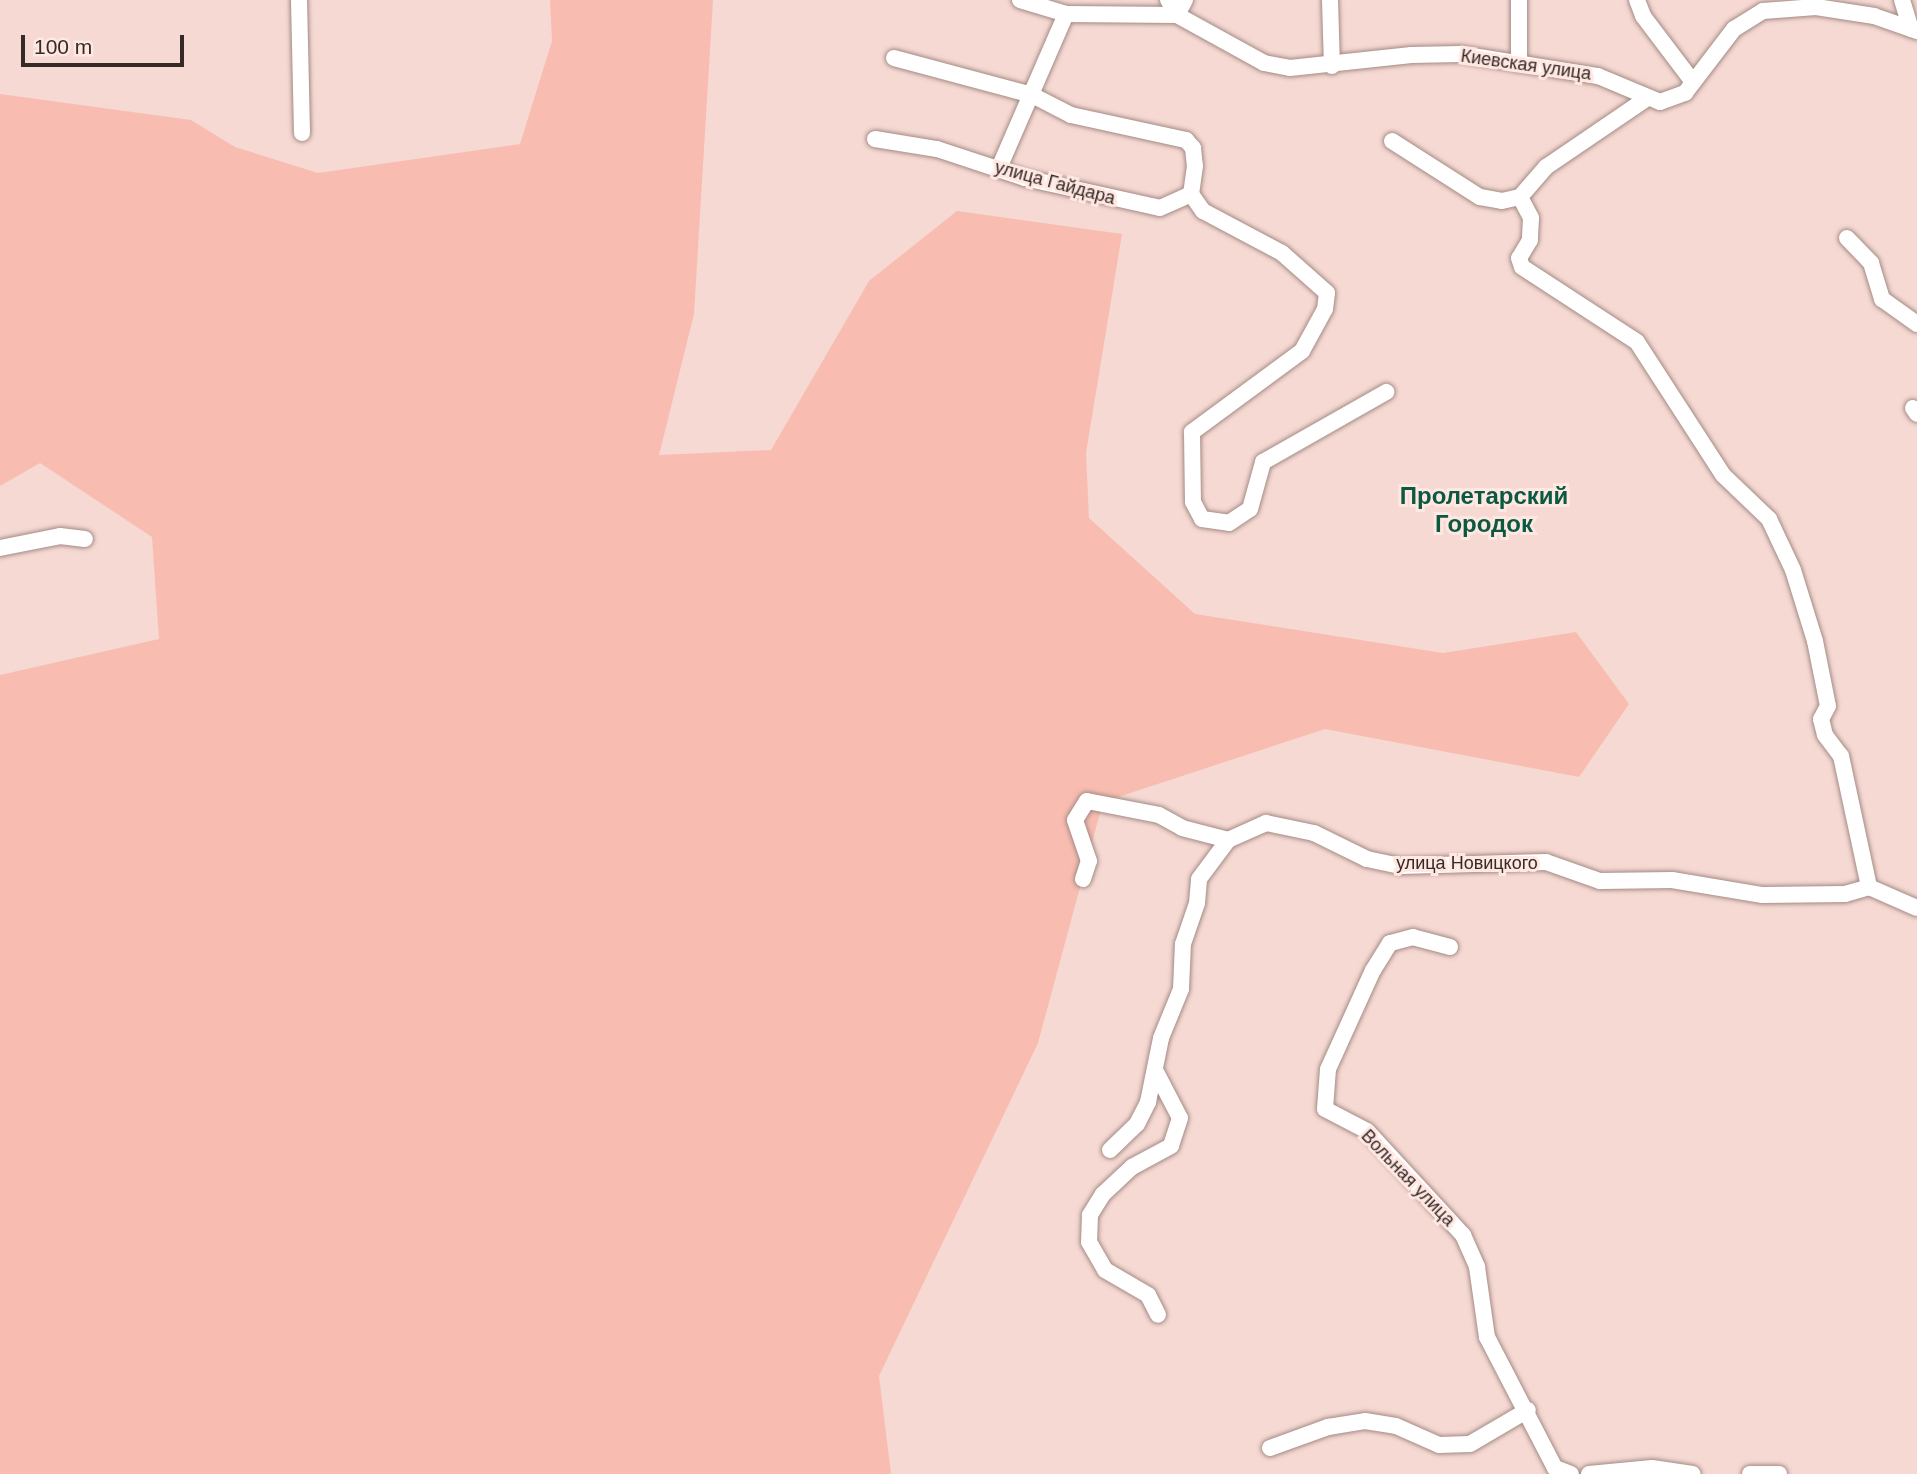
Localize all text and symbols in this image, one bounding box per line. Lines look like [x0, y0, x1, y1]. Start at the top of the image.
scale bar [24, 21, 187, 65]
text: 100 m [34, 35, 92, 58]
street label: Киевская улица [1459, 45, 1593, 85]
street label: улица Гайдара [992, 157, 1118, 209]
district label: Пролетарский Городок [1400, 482, 1568, 538]
street label: улица Новицкого [1396, 852, 1538, 874]
street label: Вольная улица [1357, 1125, 1459, 1231]

